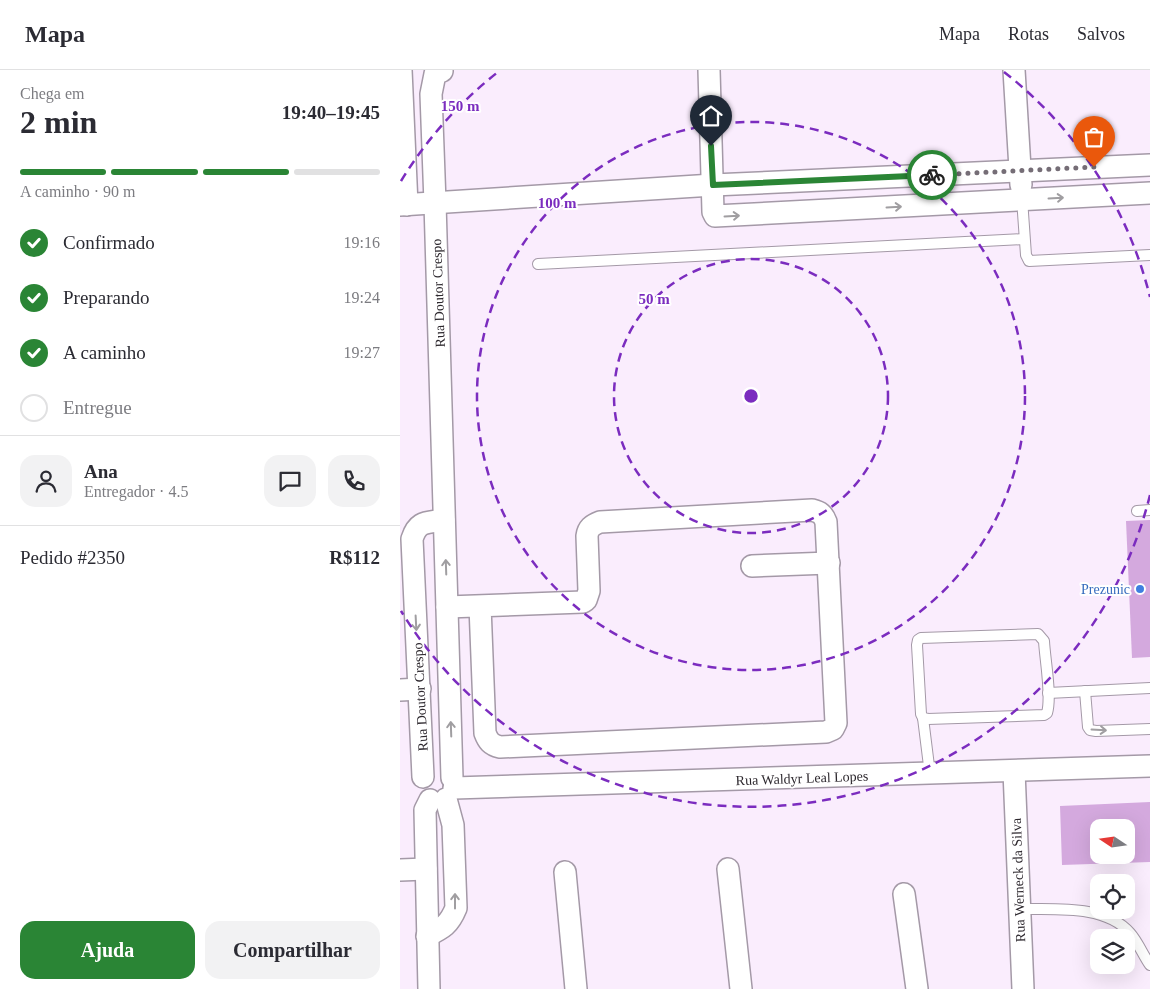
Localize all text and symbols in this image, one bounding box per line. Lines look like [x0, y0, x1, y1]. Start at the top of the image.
text: Mapa [25, 21, 85, 47]
text: Mapa [939, 24, 980, 44]
text: Rotas [1008, 24, 1049, 44]
text: Salvos [1077, 24, 1125, 44]
text: Chega em [20, 85, 84, 102]
pin [690, 95, 732, 146]
text: 150 m [441, 98, 480, 114]
text: 19:40–19:45 [282, 102, 380, 123]
icon: home [697, 102, 725, 130]
text: 2 min [20, 104, 97, 140]
pin [1073, 116, 1115, 167]
icon: bag [1080, 123, 1108, 151]
courier [907, 150, 957, 200]
icon: bike [918, 161, 946, 189]
text: A caminho · 90 m [20, 183, 136, 200]
one-way arrow [1048, 193, 1064, 202]
text: 100 m [538, 195, 577, 211]
one-way arrow [886, 202, 902, 211]
one-way arrow [724, 211, 740, 220]
icon: check [20, 229, 48, 257]
text: Confirmado [63, 232, 155, 253]
text: 19:16 [344, 234, 380, 251]
street label: Rua Doutor Crespo [429, 238, 448, 348]
icon: check [20, 284, 48, 312]
text: Preparando [63, 287, 150, 308]
text: 19:24 [344, 289, 380, 306]
text: 50 m [638, 291, 670, 307]
icon: check [20, 339, 48, 367]
text: A caminho [63, 342, 146, 363]
text: 19:27 [344, 344, 380, 361]
centre of rings [742, 387, 760, 405]
text: Entregue [63, 397, 132, 418]
button: person [20, 455, 72, 507]
button: chat [264, 455, 316, 507]
button: phone [328, 455, 380, 507]
text: Ana [84, 461, 118, 482]
text: Entregador · 4.5 [84, 483, 188, 500]
text: Pedido #2350 [20, 547, 125, 568]
text: R$112 [329, 547, 380, 568]
one-way arrow [441, 559, 451, 576]
place label: Prezunic [1081, 582, 1130, 597]
marker: Prezunic [1134, 583, 1146, 595]
one-way arrow [412, 614, 421, 630]
street label: Rua Doutor Crespo [410, 642, 431, 752]
one-way arrow [446, 722, 456, 738]
one-way arrow [1090, 726, 1106, 735]
street label: Rua Waldyr Leal Lopes [735, 769, 869, 788]
street label: Rua Werneck da Silva [1009, 817, 1028, 942]
north arrow [1090, 819, 1135, 864]
map controls [1090, 819, 1135, 974]
button: locate [1090, 874, 1135, 919]
one-way arrow [450, 893, 460, 909]
button: Ajuda [20, 921, 195, 979]
button: Compartilhar [205, 921, 380, 979]
button: layers [1090, 929, 1135, 974]

